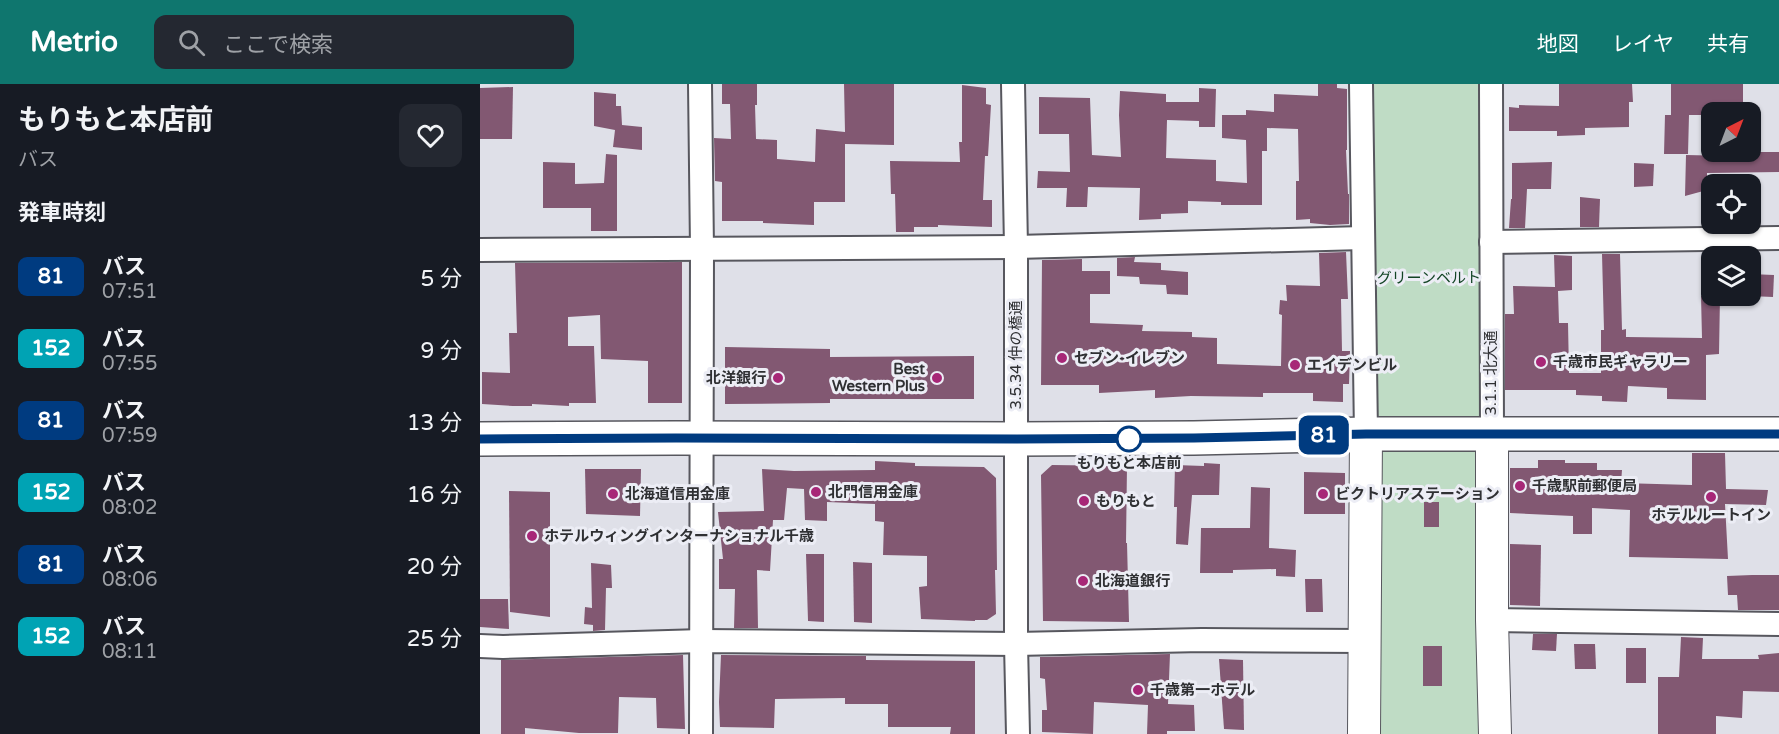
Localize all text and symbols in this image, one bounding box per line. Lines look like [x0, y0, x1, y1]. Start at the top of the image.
search box [154, 15, 574, 69]
text: Metrio [30, 25, 118, 59]
icon: search [175, 26, 208, 59]
text: ここで検索 [223, 32, 333, 58]
text: 地図 [1537, 32, 1579, 57]
text: レイヤ [1612, 32, 1674, 57]
text: 共有 [1707, 32, 1749, 57]
north arrow [1701, 102, 1761, 162]
map controls [1701, 102, 1761, 306]
text: もりもと本店前 [18, 103, 213, 137]
button: heart [399, 104, 462, 167]
text: バス [18, 148, 58, 172]
button: locate [1701, 174, 1761, 234]
text: 発車時刻 [18, 200, 106, 226]
button: layers [1701, 246, 1761, 306]
text: バス [102, 254, 146, 280]
text: 81 [38, 264, 64, 289]
text: 5 分 [420, 266, 462, 292]
park label: グリーンベルト [1377, 269, 1481, 287]
text: 07:51 [102, 280, 157, 304]
street label: 3.5.34 仲の橋通 [1007, 300, 1025, 410]
text: バス [102, 326, 146, 352]
street label: 3.1.1 北大通 [1482, 331, 1500, 415]
text: 152 [31, 336, 71, 361]
text: 9 分 [420, 338, 462, 364]
place label: セブン-イレブン [1074, 349, 1185, 367]
marker: セブン-イレブン [1055, 351, 1069, 365]
text: 07:55 [102, 352, 157, 376]
place label: 千歳市民ギャラリー [1553, 353, 1688, 371]
marker: 千歳市民ギャラリー [1534, 355, 1548, 369]
place label: エイデンビル [1307, 356, 1397, 374]
marker: エイデンビル [1288, 358, 1302, 372]
place label: Best Western Plus [832, 360, 925, 395]
place label: 北洋銀行 [706, 369, 766, 387]
marker: 北洋銀行 [771, 371, 785, 385]
marker: Best Western Plus [930, 371, 944, 385]
text: バス [102, 398, 146, 424]
text: 81 [38, 408, 64, 433]
text: 13 分 [407, 410, 462, 436]
line badge: 81 [1297, 416, 1351, 454]
text: 81 [1311, 423, 1337, 448]
text: 07:59 [102, 424, 157, 448]
marker: もりもと本店前 [1116, 426, 1142, 452]
place label: もりもと本店前 [1077, 454, 1181, 472]
text: バス [102, 470, 146, 496]
place label: 千歳駅前郵便局 [1532, 477, 1637, 495]
marker: 千歳駅前郵便局 [1513, 479, 1527, 493]
text: 152 [31, 480, 71, 505]
text: 16 分 [407, 482, 462, 508]
place label: 北門信用金庫 [828, 483, 918, 501]
place label: 北海道信用金庫 [625, 485, 730, 503]
marker: 北門信用金庫 [809, 485, 823, 499]
place label: ビクトリアステーション [1335, 485, 1500, 503]
marker: 北海道信用金庫 [606, 487, 620, 501]
marker: ビクトリアステーション [1316, 487, 1330, 501]
marker: ホテルルートイン [1704, 490, 1718, 504]
place label: もりもと [1096, 492, 1156, 510]
marker: もりもと [1077, 494, 1091, 508]
text: 08:02 [102, 496, 157, 520]
place label: ホテルルートイン [1651, 506, 1771, 524]
place label: ホテルウィングインターナショナル千歳 [544, 527, 814, 545]
marker: ホテルウィングインターナショナル千歳 [525, 529, 539, 543]
text: バス [102, 542, 146, 568]
text: 81 [38, 552, 64, 577]
text: 20 分 [407, 554, 462, 580]
text: 08:06 [102, 568, 157, 592]
place label: 北海道銀行 [1095, 572, 1170, 590]
marker: 北海道銀行 [1076, 574, 1090, 588]
text: バス [102, 614, 146, 640]
text: 152 [31, 624, 71, 649]
text: 25 分 [407, 626, 462, 652]
text: 08:11 [102, 640, 157, 664]
place label: 千歳第一ホテル [1150, 681, 1255, 699]
marker: 千歳第一ホテル [1131, 683, 1145, 697]

